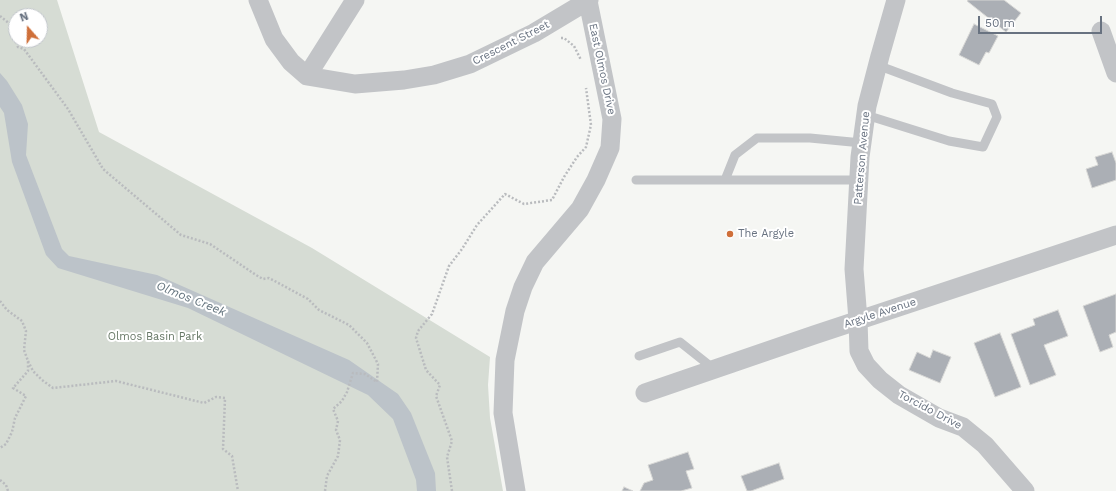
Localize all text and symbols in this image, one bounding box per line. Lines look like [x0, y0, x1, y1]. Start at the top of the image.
north arrow [8, 8, 48, 48]
scale bar [980, 8, 1104, 34]
text: N [18, 10, 30, 25]
text: 50 m [985, 16, 1015, 30]
street label: Crescent Street [470, 18, 552, 68]
street label: East Olmos Drive [586, 22, 618, 116]
street label: Patterson Avenue [851, 111, 873, 205]
place label: The Argyle [738, 227, 794, 241]
marker: The Argyle [725, 229, 735, 239]
water label: Olmos Creek [154, 279, 228, 319]
street label: Argyle Avenue [842, 295, 918, 331]
park label: Olmos Basin Park [108, 330, 202, 344]
street label: Torcido Drive [896, 388, 964, 432]

